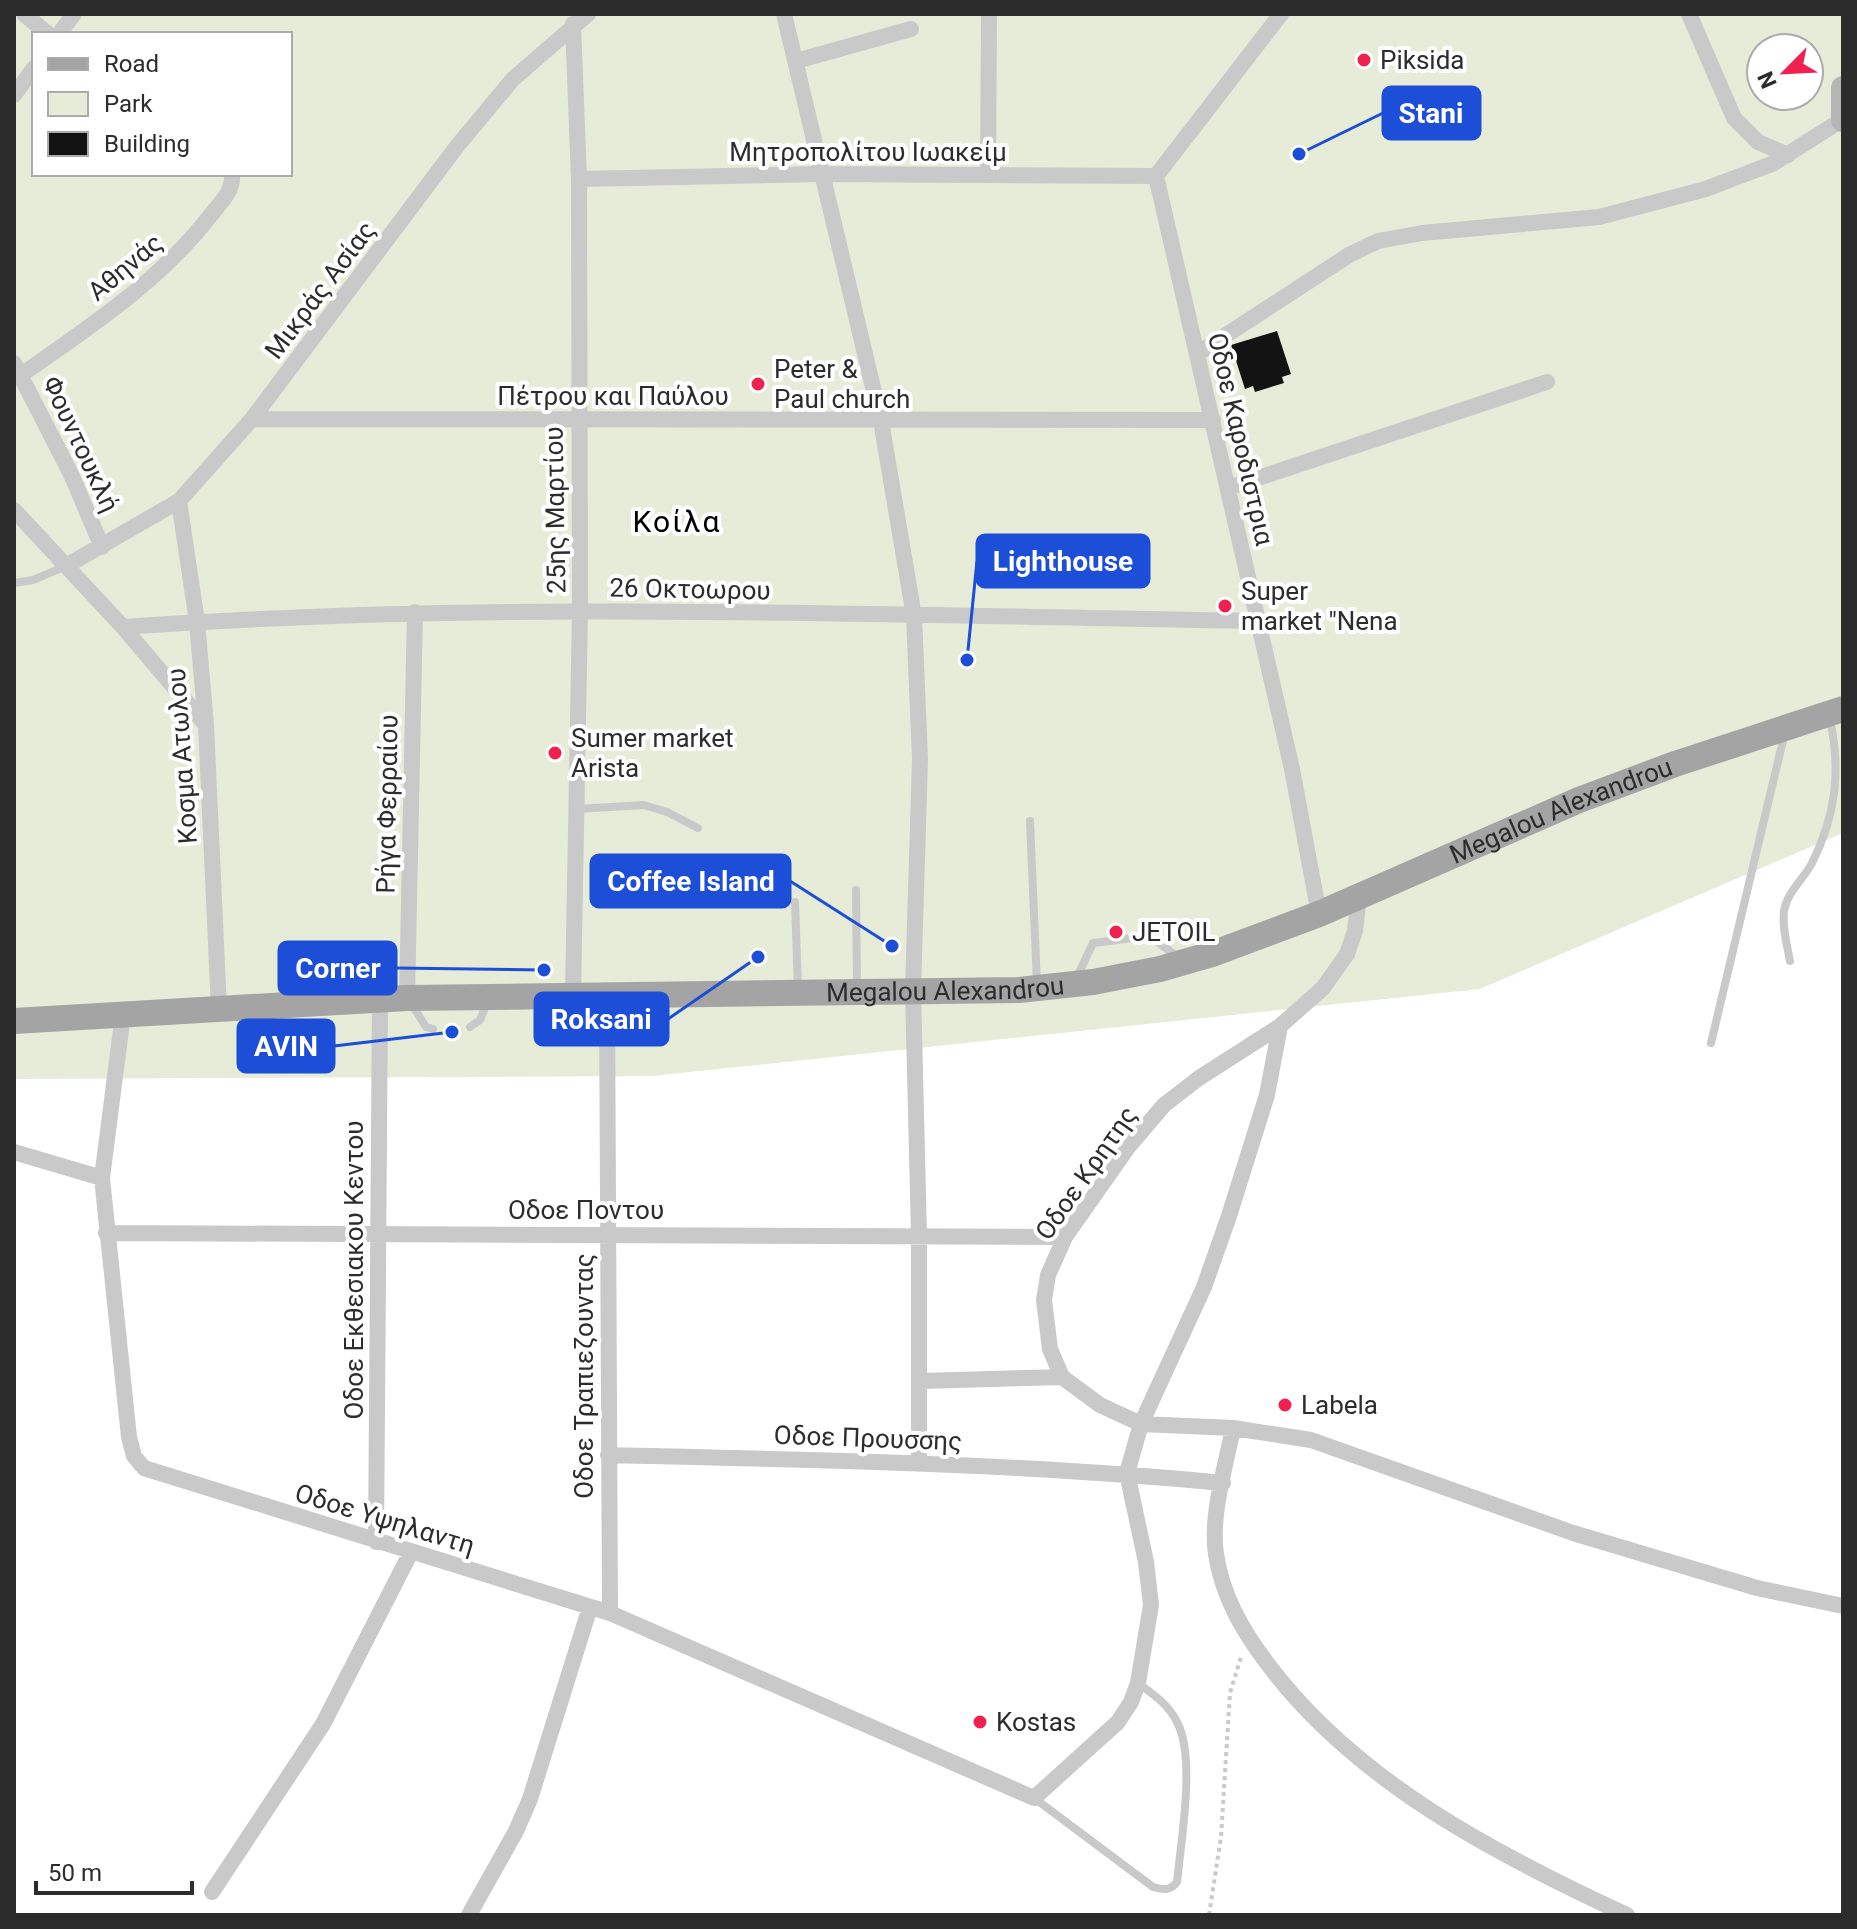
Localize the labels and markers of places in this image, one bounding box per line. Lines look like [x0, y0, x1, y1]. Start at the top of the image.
place label: Piksida [1380, 45, 1464, 75]
marker: Piksida [1355, 51, 1373, 69]
callout: Stani [1383, 87, 1480, 139]
place label: Peter & Paul church [774, 354, 910, 414]
marker: Peter & Paul church [749, 375, 767, 393]
callout: Lighthouse [977, 535, 1149, 587]
place label: Super market "Nena [1241, 576, 1398, 636]
marker: Super market "Nena [1216, 597, 1234, 615]
place label: Sumer market Arista [571, 723, 734, 783]
marker: Sumer market Arista [546, 744, 564, 762]
callout: Coffee Island [591, 855, 790, 907]
place label: JETOIL [1132, 917, 1216, 947]
marker: JETOIL [1107, 923, 1125, 941]
callout: Corner [279, 942, 396, 994]
callout: Roksani [535, 993, 668, 1045]
callout: AVIN [238, 1020, 334, 1072]
place label: Labela [1301, 1390, 1378, 1420]
marker: Labela [1276, 1396, 1294, 1414]
place label: Kostas [996, 1707, 1076, 1737]
marker: Kostas [971, 1713, 989, 1731]

